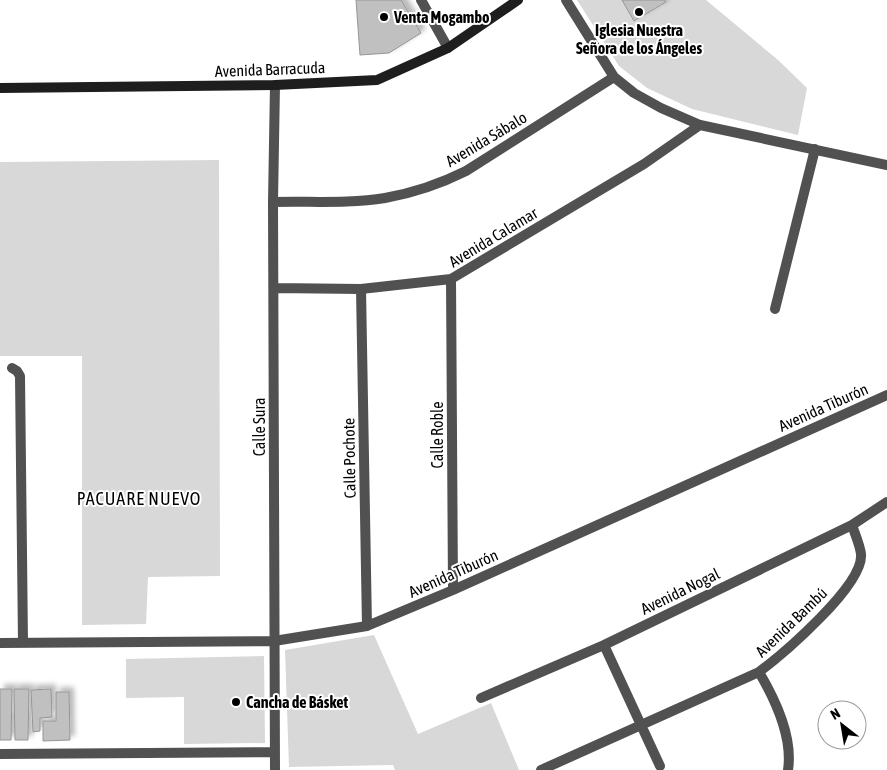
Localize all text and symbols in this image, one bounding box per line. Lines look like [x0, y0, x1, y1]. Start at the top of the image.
marker: Iglesia Nuestra Señora de los Ángeles [633, 6, 645, 18]
place label: Venta Mogambo [393, 8, 490, 26]
marker: Venta Mogambo [378, 11, 390, 23]
place label: Iglesia Nuestra Señora de los Ángeles [576, 21, 702, 57]
street label: Avenida Barracuda [214, 58, 326, 80]
street label: Avenida Sábalo [442, 108, 530, 170]
street label: Avenida Calamar [445, 203, 541, 271]
street label: Avenida Tiburón [776, 379, 870, 435]
street label: Calle Sura [250, 398, 268, 456]
street label: Calle Roble [428, 402, 446, 468]
street label: Calle Pochote [339, 418, 359, 498]
district label: PACUARE NUEVO [77, 488, 201, 509]
street label: Avenida Tiburón [406, 545, 500, 601]
street label: Avenida Nogal [638, 564, 723, 619]
street label: Avenida Bambú [752, 584, 830, 660]
place label: Cancha de Básket [246, 693, 348, 711]
marker: Cancha de Básket [230, 696, 242, 708]
north arrow [817, 700, 867, 750]
text: N [828, 705, 843, 723]

